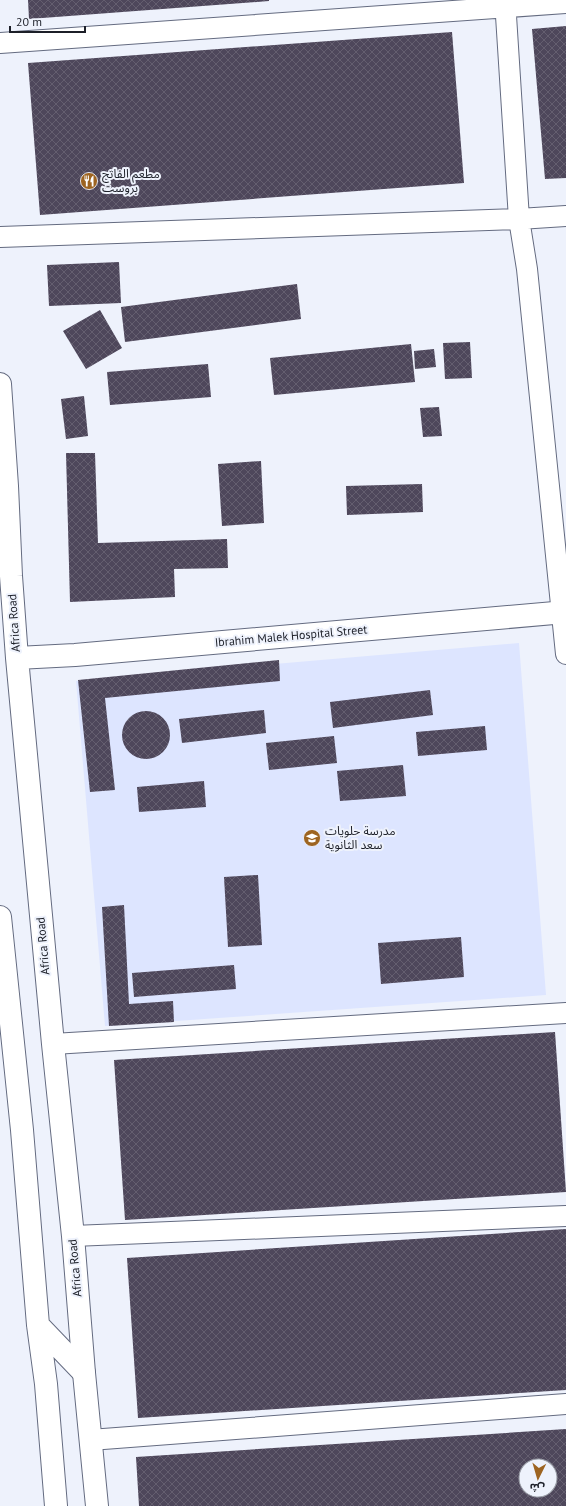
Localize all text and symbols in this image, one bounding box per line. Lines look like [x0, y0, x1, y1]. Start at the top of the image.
scale bar [10, 8, 85, 34]
text: 20 m [16, 14, 42, 29]
place label: مطعم الفاتح بروست [102, 166, 160, 195]
restaurant icon: مطعم الفاتح بروست [79, 171, 99, 191]
street label: Africa Road [4, 594, 23, 653]
street label: Ibrahim Malek Hospital Street [214, 621, 368, 650]
place label: مدرسة حلويات سعد الثانوية [325, 823, 396, 852]
school or university icon: مدرسة حلويات سعد الثانوية [302, 828, 322, 848]
street label: Africa Road [32, 916, 53, 976]
street label: Africa Road [64, 1238, 85, 1298]
north arrow [518, 1458, 558, 1498]
text: ش [529, 1480, 545, 1496]

